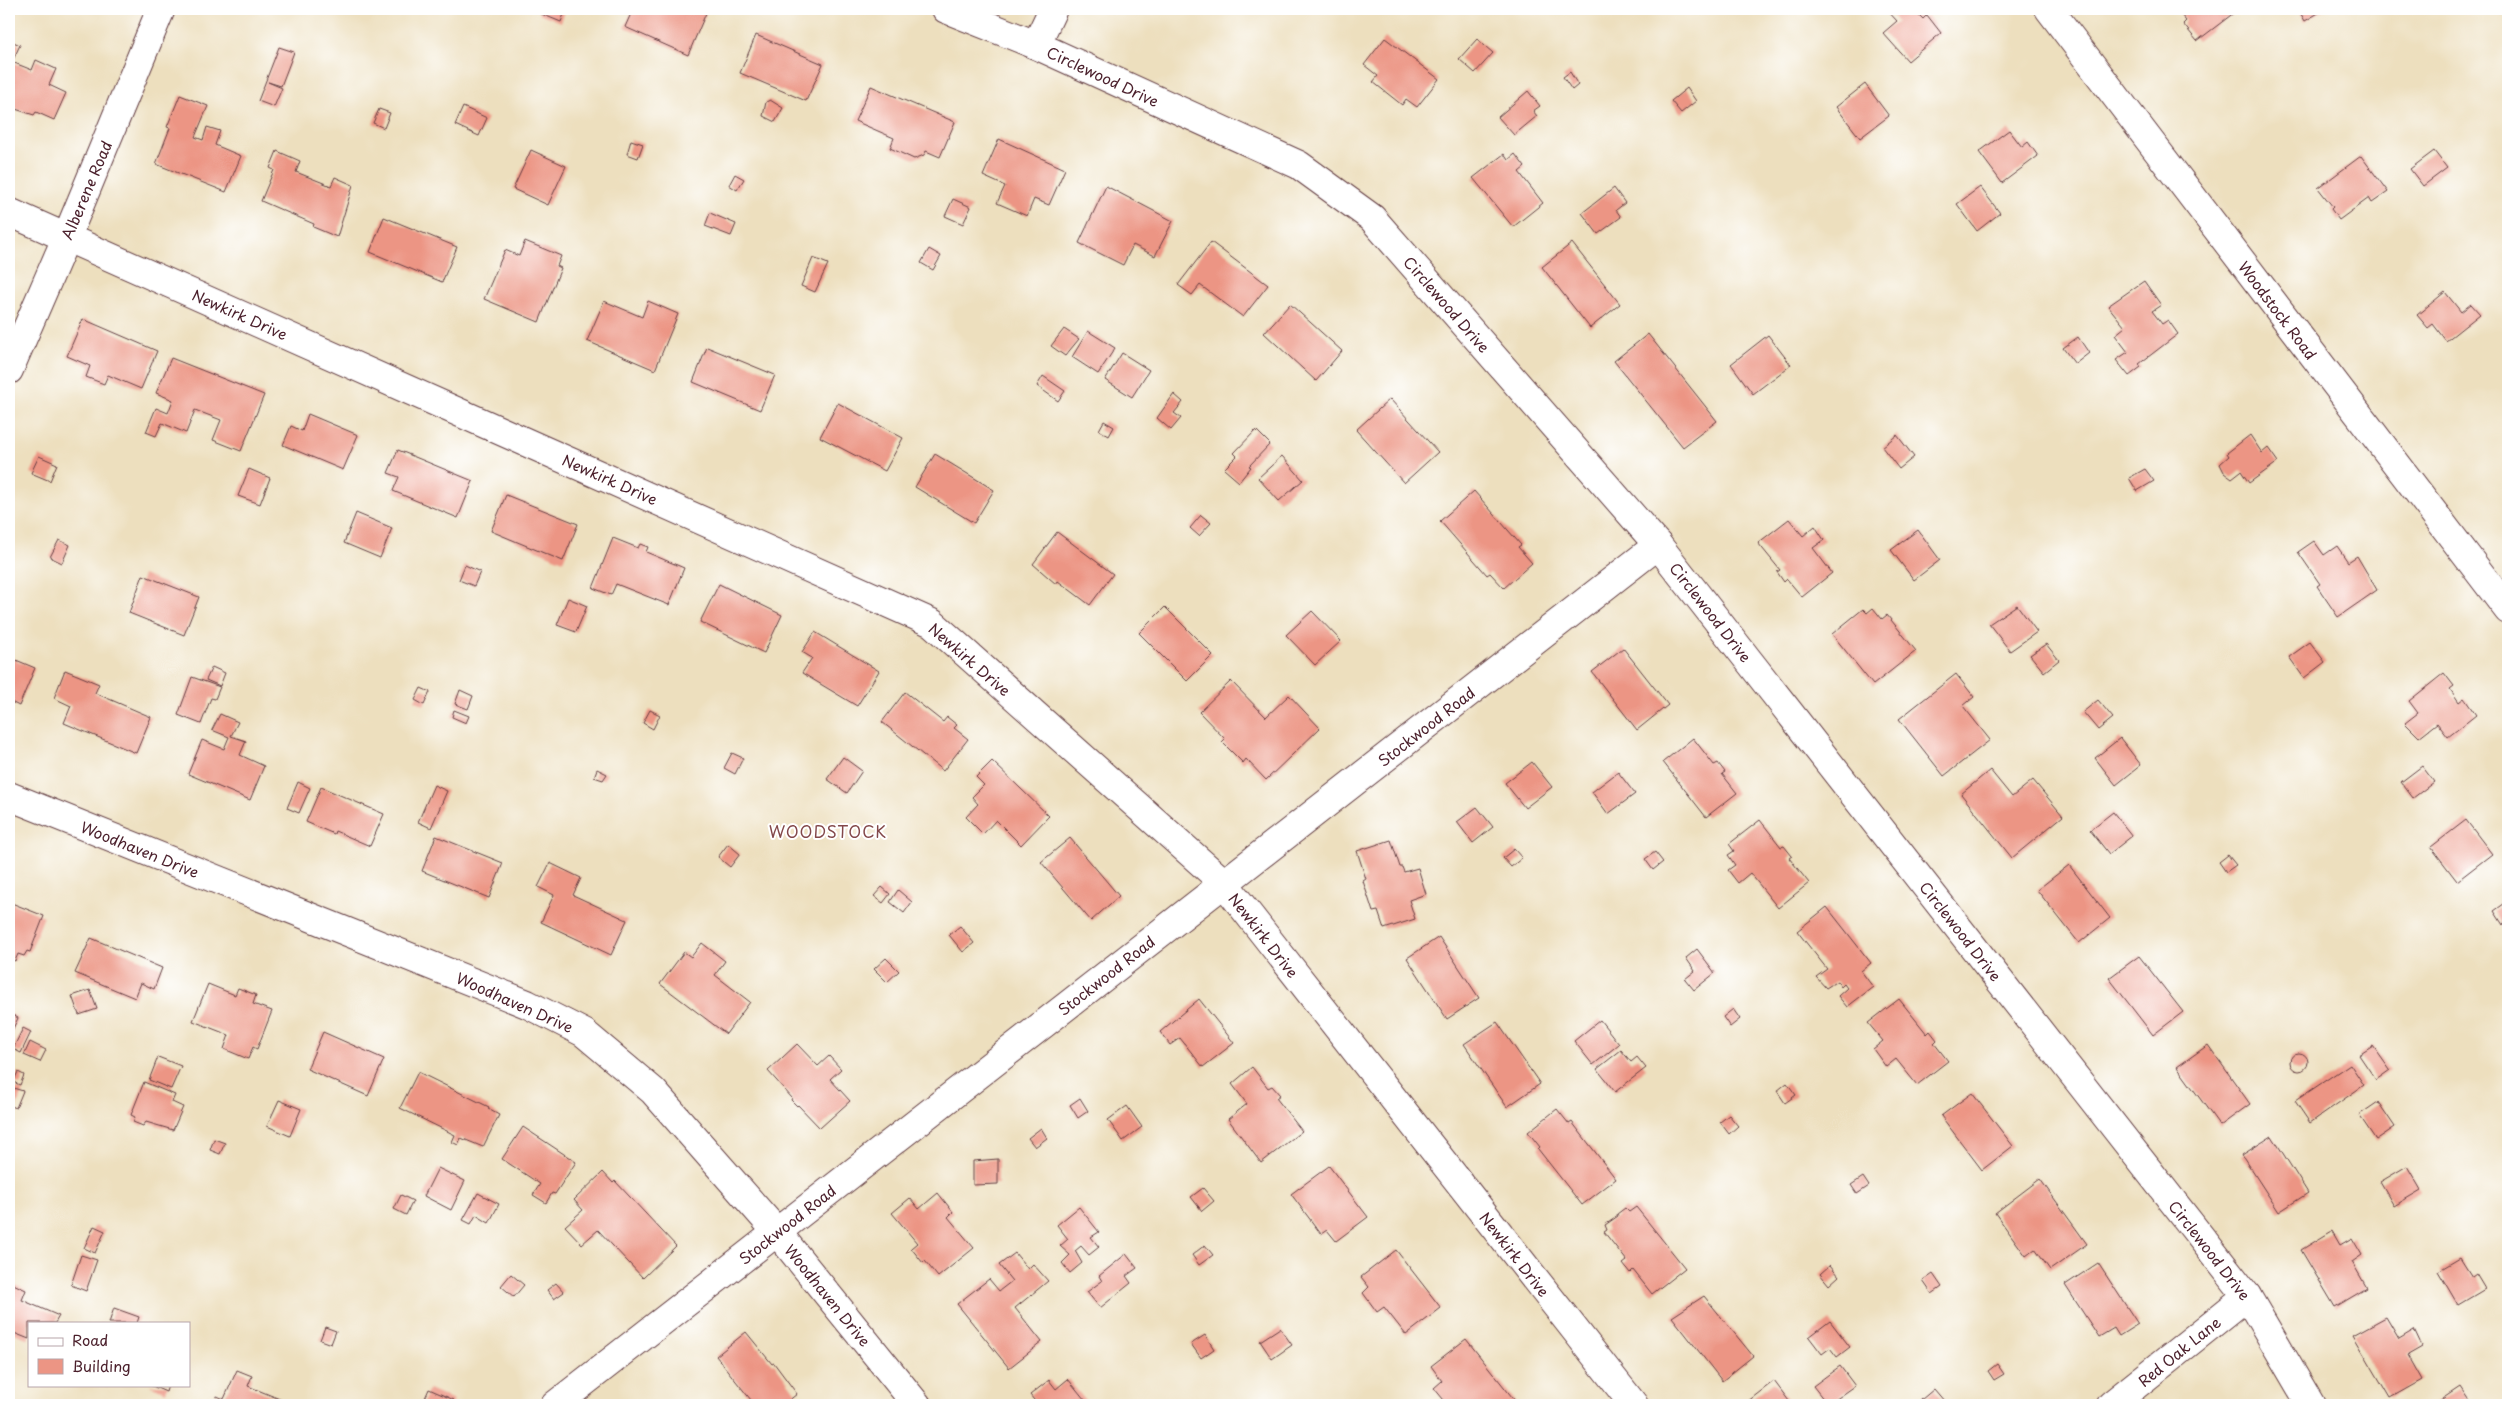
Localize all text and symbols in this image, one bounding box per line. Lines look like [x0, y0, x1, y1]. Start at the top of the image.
street label: Circlewood Drive [1043, 40, 1163, 112]
street label: Alberene Road [55, 137, 117, 243]
street label: Circlewood Drive [1399, 251, 1495, 357]
street label: Woodstock Road [2233, 256, 2323, 364]
street label: Newkirk Drive [189, 283, 291, 345]
street label: Newkirk Drive [559, 448, 661, 510]
street label: Circlewood Drive [1665, 557, 1757, 667]
street label: Newkirk Drive [924, 617, 1016, 701]
street label: Stockwood Road [1372, 681, 1480, 771]
street label: Woodhaven Drive [77, 815, 203, 883]
district label: WOODSTOCK [769, 819, 887, 843]
street label: Circlewood Drive [1915, 876, 2007, 986]
street label: Newkirk Drive [1224, 888, 1304, 982]
street label: Stockwood Road [1052, 930, 1160, 1020]
street label: Woodhaven Drive [453, 966, 577, 1038]
street label: Stockwood Road [733, 1179, 841, 1269]
street label: Circlewood Drive [2164, 1195, 2256, 1305]
street label: Newkirk Drive [1475, 1207, 1555, 1301]
street label: Woodhaven Drive [779, 1239, 877, 1351]
street label: Red Oak Lane [2133, 1310, 2225, 1392]
legend [28, 1322, 190, 1386]
text: Road [72, 1328, 108, 1351]
text: Building [72, 1354, 131, 1377]

